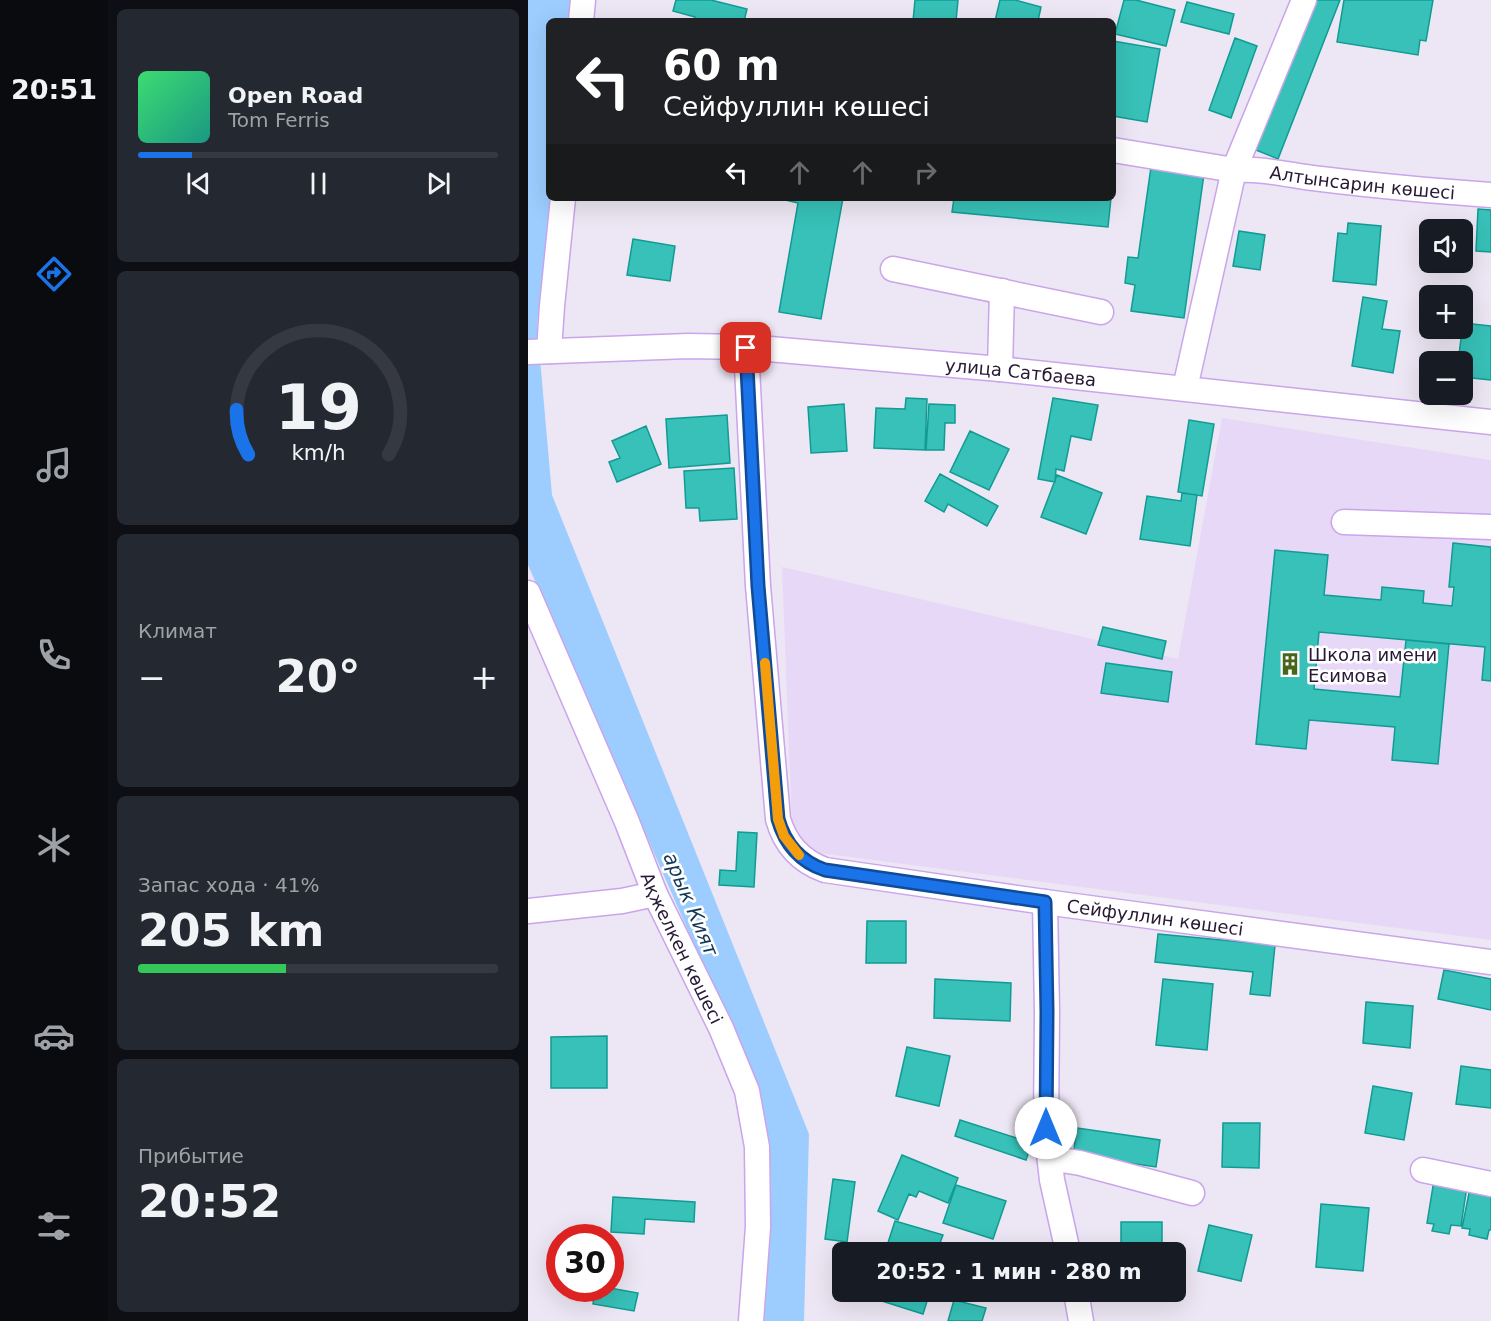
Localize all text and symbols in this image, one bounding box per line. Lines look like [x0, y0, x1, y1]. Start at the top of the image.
text: 60 m [663, 41, 780, 90]
icon: left [564, 42, 642, 120]
text: 20:51 [11, 74, 97, 105]
text: Open Road [228, 83, 363, 108]
text: Сейфуллин көшесі [663, 91, 930, 122]
text: Tom Ferris [228, 108, 330, 132]
icon: left [720, 156, 753, 189]
icon: ahead [783, 156, 816, 189]
icon: ahead [846, 156, 879, 189]
icon: right [909, 156, 942, 189]
street label: Алтынсарин көшесі [1269, 161, 1456, 203]
icon: previous [182, 167, 215, 200]
icon: pause [302, 167, 335, 200]
icon: next [422, 167, 455, 200]
map controls [1419, 219, 1473, 405]
button: sound [1419, 219, 1473, 273]
icon: directions [33, 253, 75, 295]
button: + [1419, 285, 1473, 339]
pin [720, 322, 771, 373]
icon: arrive [729, 331, 762, 364]
button: − [1419, 351, 1473, 405]
street label: улица Сатбаева [944, 354, 1097, 390]
text: 19 [275, 371, 361, 444]
text: km/h [291, 441, 345, 466]
icon: music [33, 444, 75, 486]
text: Климат [138, 619, 217, 643]
icon: phone [33, 634, 75, 676]
place label: Школа имени Есимова [1308, 644, 1437, 686]
text: 20° [275, 650, 361, 703]
building icon: Школа имени Есимова [1277, 651, 1303, 677]
text: − [138, 658, 166, 697]
text: + [470, 658, 498, 697]
icon: climate [33, 824, 75, 866]
water label: арык Кият [658, 849, 724, 961]
street label: Ақжелкен көшесі [637, 869, 728, 1027]
text: Запас хода · 41% [138, 873, 319, 897]
street label: Сейфуллин көшесі [1066, 895, 1245, 939]
text: 205 km [138, 904, 324, 957]
icon: car [33, 1015, 75, 1057]
position arrow [1014, 1096, 1078, 1160]
text: Прибытие [138, 1144, 244, 1168]
text: 20:52 [138, 1175, 281, 1228]
icon: filters [33, 1205, 75, 1247]
speed limit sign: 30 [546, 1224, 624, 1302]
text: 20:52 · 1 мин · 280 m [876, 1259, 1142, 1284]

